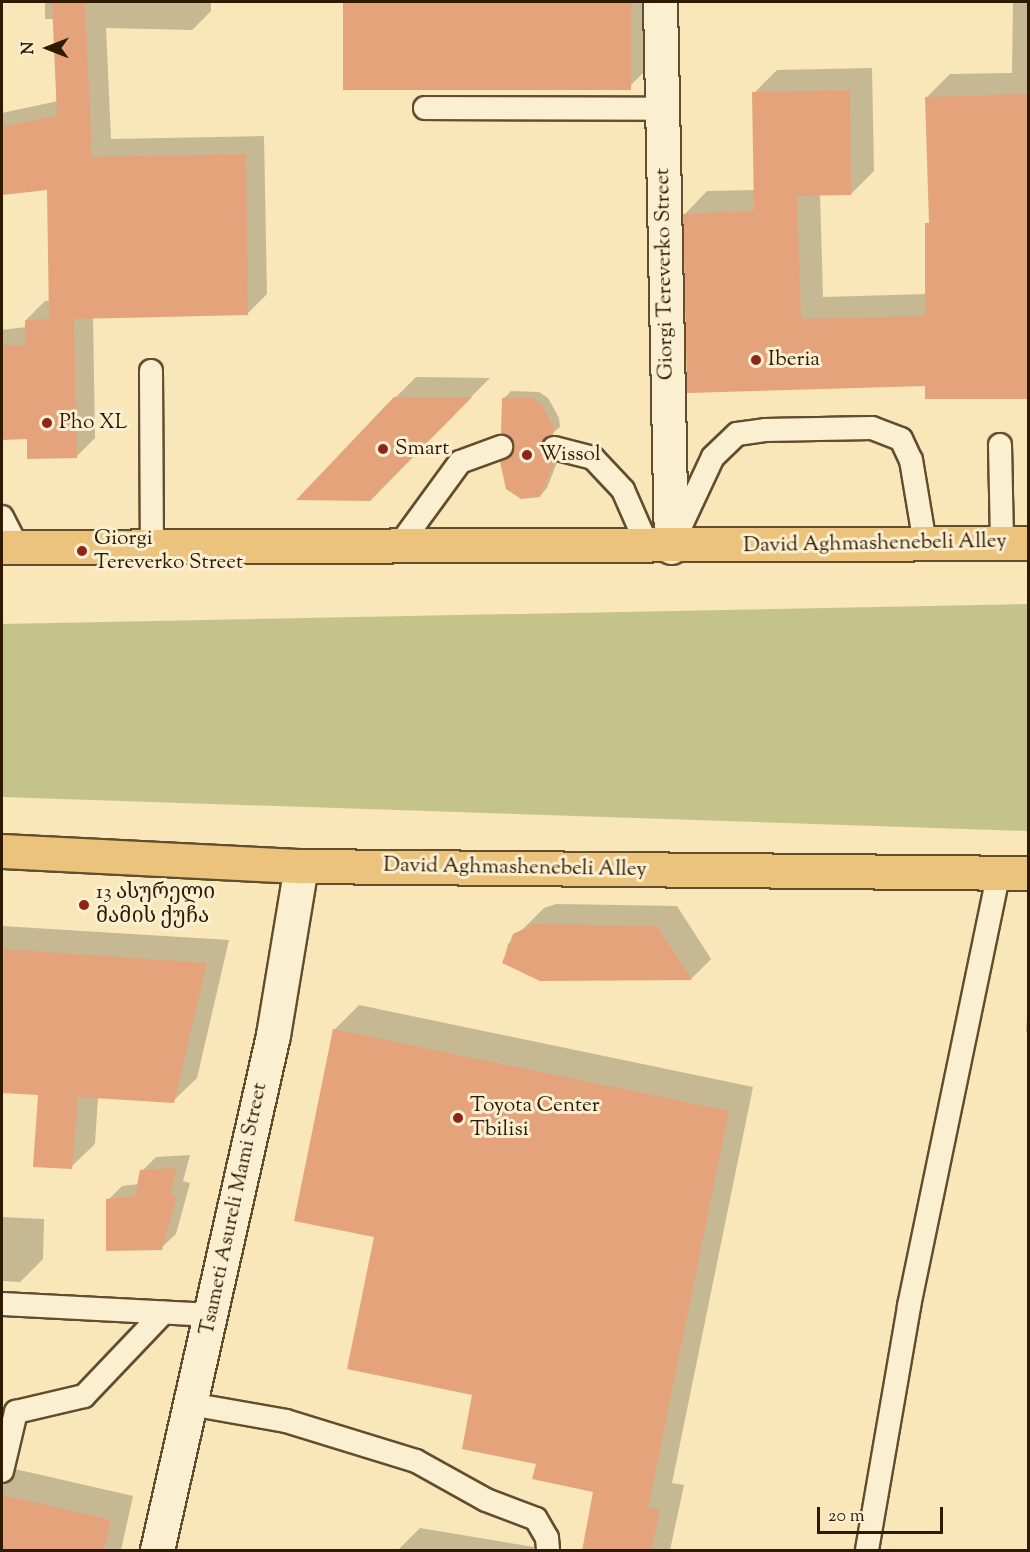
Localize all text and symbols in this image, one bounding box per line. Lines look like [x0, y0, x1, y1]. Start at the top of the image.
north arrow [18, 18, 78, 78]
text: N [18, 42, 41, 54]
street label: Giorgi Tereverko Street [651, 168, 679, 380]
place label: Iberia [768, 347, 820, 373]
marker: Iberia [749, 353, 763, 367]
place label: Pho XL [59, 410, 127, 436]
marker: Pho XL [40, 416, 54, 430]
place label: Smart [395, 436, 449, 462]
marker: Smart [376, 442, 390, 456]
place label: Wissol [539, 442, 601, 468]
marker: Wissol [520, 448, 534, 462]
place label: Giorgi Tereverko Street [94, 526, 243, 576]
street label: David Aghmashenebeli Alley [743, 529, 1007, 559]
marker: Giorgi Tereverko Street [75, 544, 89, 558]
street label: David Aghmashenebeli Alley [383, 853, 647, 883]
place label: 13 ასურელი მამის ქუჩა [96, 880, 215, 930]
marker: 13 ასურელი მამის ქუჩა [77, 898, 91, 912]
street label: Tsameti Asureli Mami Street [195, 1080, 273, 1338]
place label: Toyota Center Tbilisi [470, 1093, 600, 1143]
marker: Toyota Center Tbilisi [451, 1111, 465, 1125]
scale bar [820, 1495, 946, 1533]
text: 20 m [828, 1504, 865, 1530]

